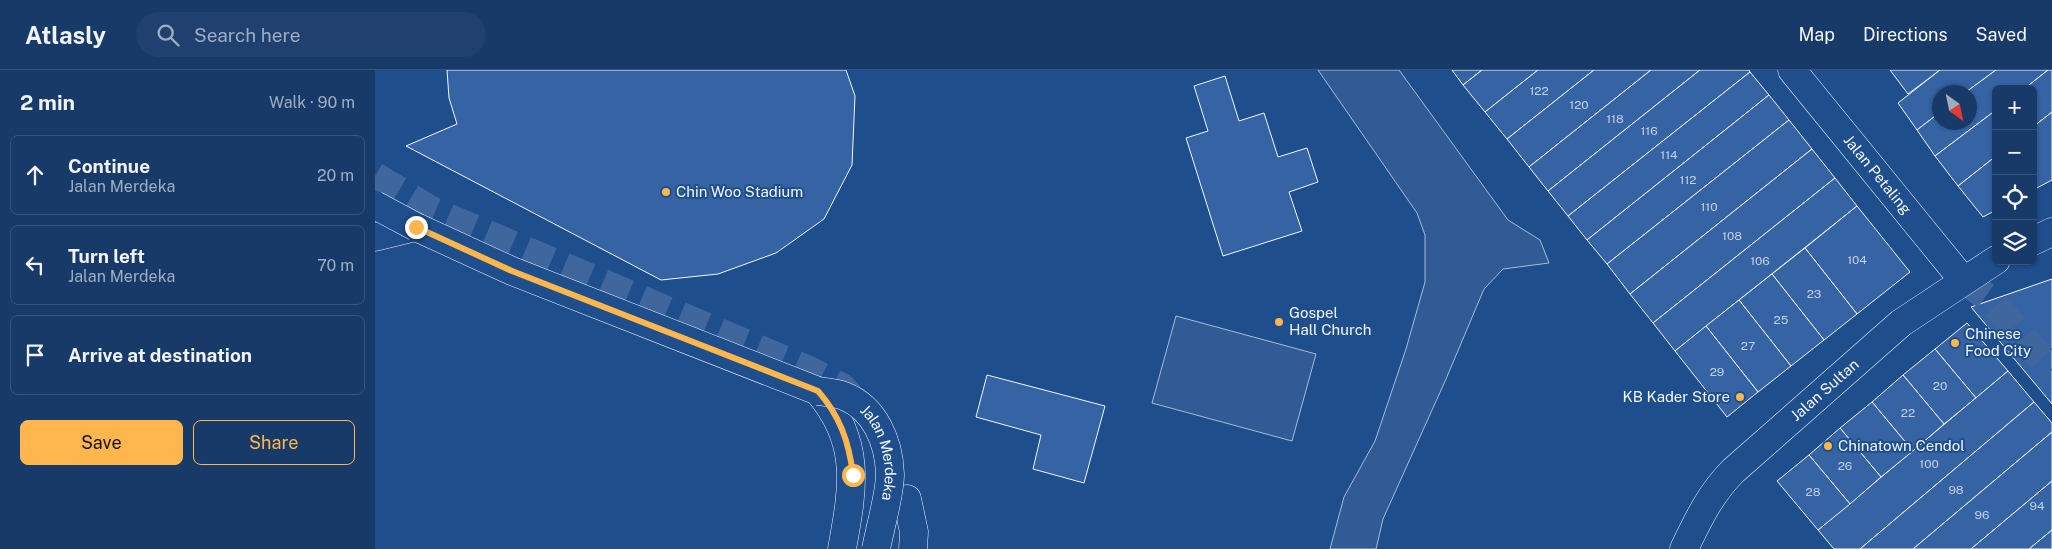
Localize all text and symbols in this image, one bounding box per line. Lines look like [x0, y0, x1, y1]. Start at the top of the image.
search box [136, 12, 486, 57]
text: Atlasly [25, 21, 106, 49]
icon: search [154, 21, 182, 49]
text: Search here [194, 24, 301, 46]
text: Map [1798, 24, 1835, 45]
text: Directions [1863, 24, 1948, 45]
text: Saved [1976, 24, 2027, 45]
house number: 122 [1529, 84, 1549, 98]
north arrow [1932, 85, 1977, 130]
map controls [1992, 85, 2037, 265]
button: + [1992, 85, 2037, 130]
text: 2 min [20, 90, 75, 115]
text: Walk · 90 m [269, 93, 355, 112]
house number: 120 [1569, 98, 1589, 112]
house number: 118 [1606, 112, 1624, 126]
house number: 116 [1640, 124, 1658, 138]
button: − [1992, 130, 2037, 175]
street label: Jalan Petaling [1840, 131, 1915, 217]
house number: 114 [1660, 148, 1678, 162]
text: Continue [68, 155, 150, 177]
icon: ahead [21, 161, 49, 189]
text: 20 m [317, 166, 354, 185]
house number: 112 [1680, 173, 1696, 187]
button: locate [1992, 175, 2037, 220]
text: Jalan Merdeka [68, 177, 175, 196]
place label: Chin Woo Stadium [676, 183, 803, 200]
marker: Chin Woo Stadium [660, 186, 672, 198]
house number: 110 [1700, 200, 1718, 214]
route end [405, 216, 428, 239]
button: layers [1992, 220, 2037, 265]
house number: 108 [1722, 229, 1742, 243]
text: Turn left [68, 245, 145, 267]
icon: left [21, 251, 49, 279]
house number: 104 [1847, 253, 1867, 267]
house number: 106 [1750, 254, 1770, 268]
text: 70 m [317, 256, 354, 275]
text: Jalan Merdeka [68, 267, 175, 286]
house number: 23 [1807, 287, 1821, 301]
place label: Gospel Hall Church [1289, 304, 1371, 338]
house number: 25 [1774, 313, 1789, 327]
marker: Gospel Hall Church [1273, 316, 1285, 328]
place label: Chinese Food City [1965, 325, 2031, 359]
marker: Chinese Food City [1949, 337, 1961, 349]
house number: 27 [1741, 339, 1755, 353]
icon: arrive [21, 341, 49, 369]
text: Arrive at destination [68, 344, 252, 366]
street label: Jalan Sultan [1787, 355, 1862, 424]
house number: 29 [1710, 365, 1724, 379]
house number: 20 [1933, 379, 1947, 393]
place label: KB Kader Store [1623, 388, 1730, 405]
marker: KB Kader Store [1734, 391, 1746, 403]
street label: Jalan Merdeka [857, 401, 899, 502]
house number: 22 [1901, 406, 1915, 420]
button: Save [20, 420, 183, 465]
button: Share [193, 420, 355, 465]
place label: Chinatown Cendol [1838, 437, 1965, 454]
marker: Chinatown Cendol [1822, 440, 1834, 452]
house number: 100 [1919, 457, 1939, 471]
house number: 26 [1838, 459, 1852, 473]
route start [842, 464, 865, 487]
house number: 98 [1948, 483, 1964, 497]
house number: 28 [1806, 485, 1821, 499]
house number: 94 [2029, 499, 2045, 513]
house number: 96 [1975, 508, 1989, 522]

